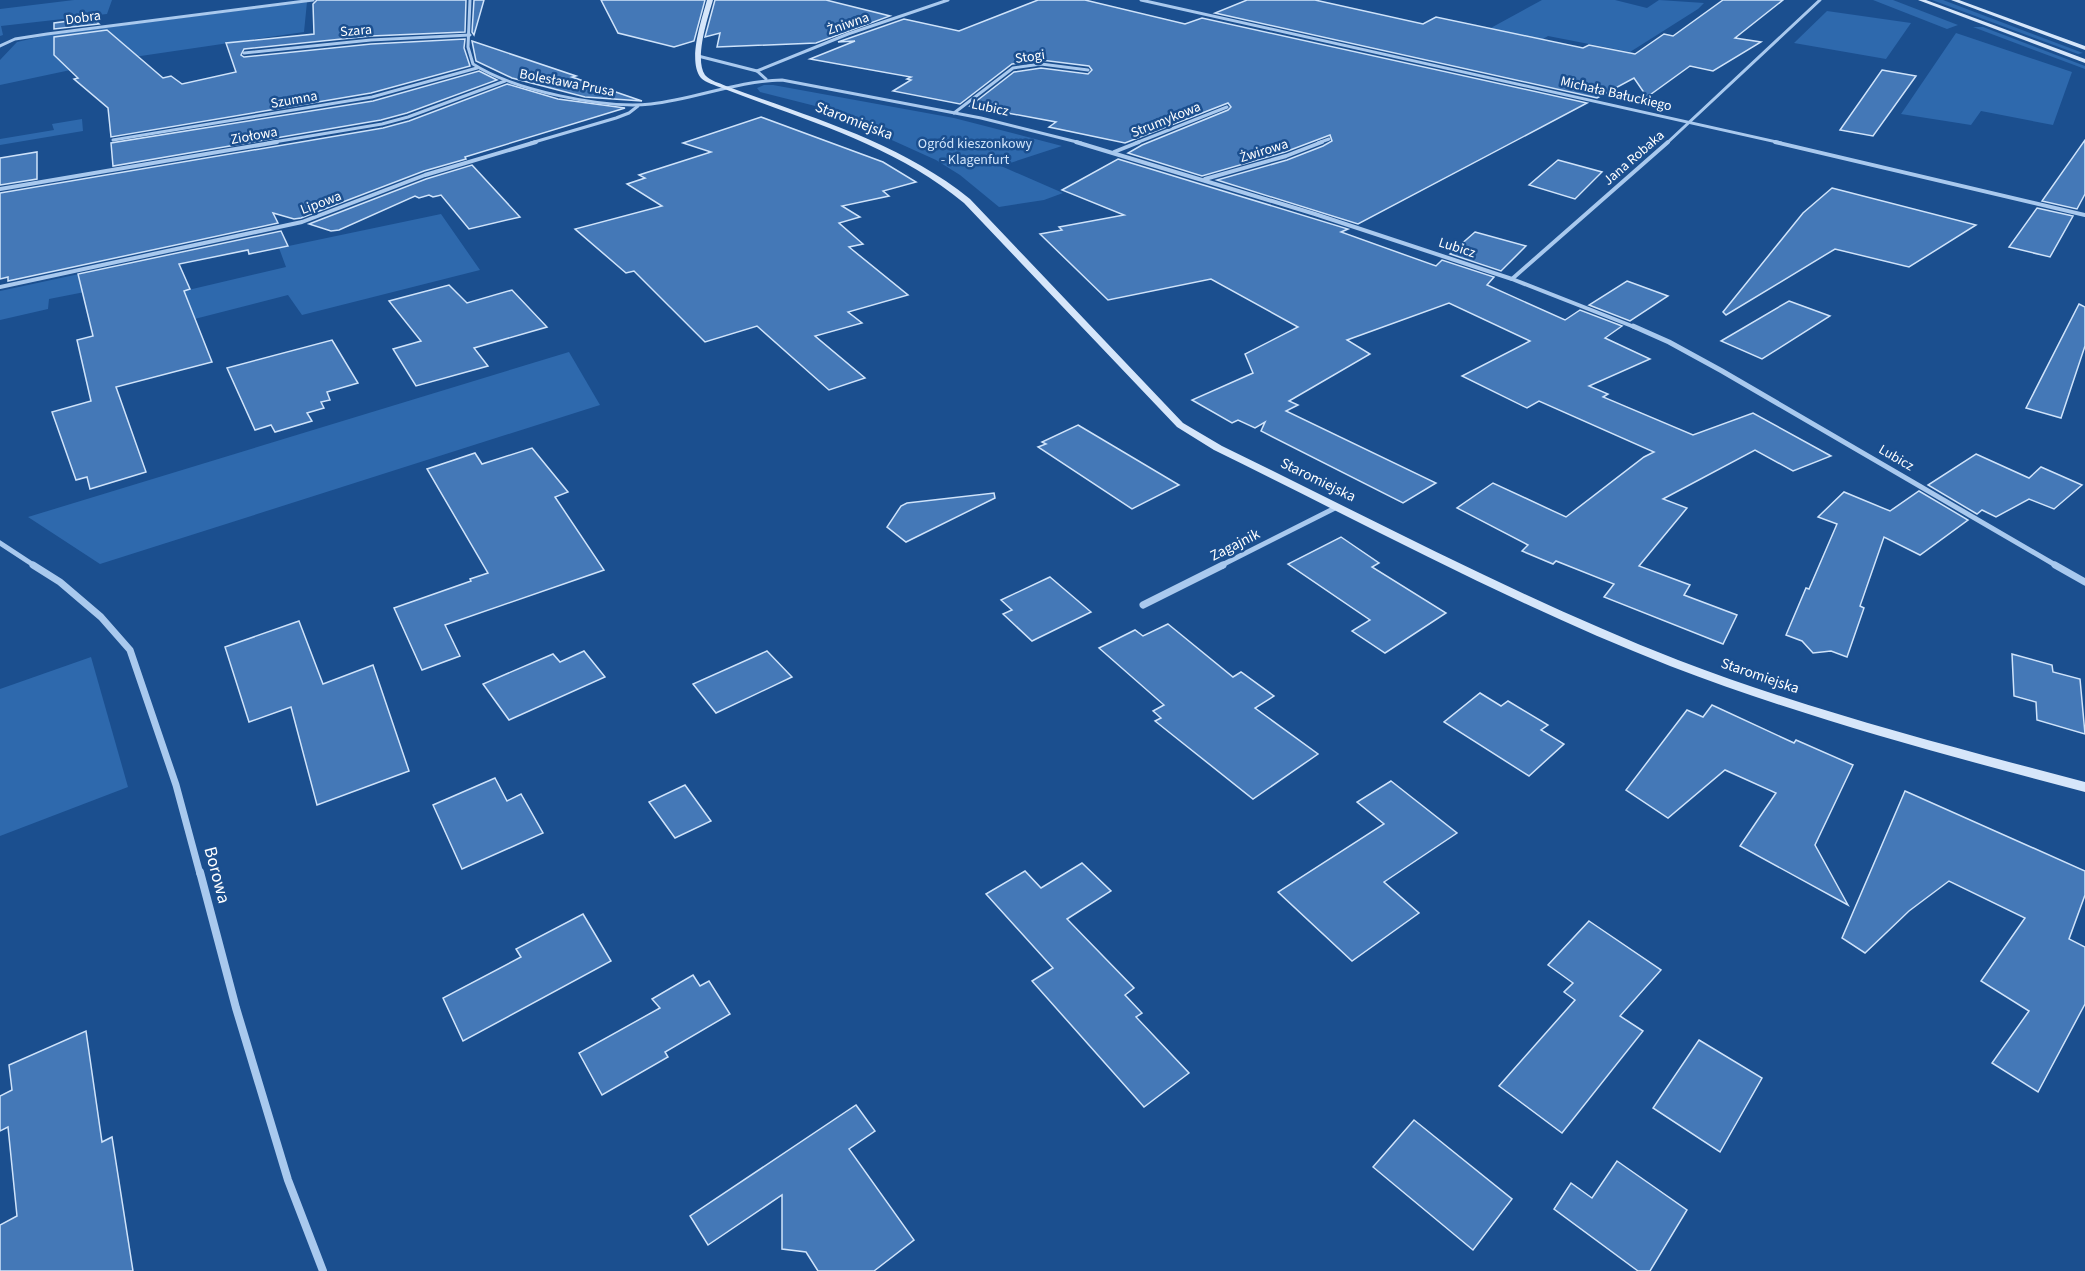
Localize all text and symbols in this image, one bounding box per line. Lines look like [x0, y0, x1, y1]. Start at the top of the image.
street label: Dobra [64, 6, 102, 30]
street label: Żniwna [824, 7, 872, 41]
street label: Szara [339, 20, 373, 42]
street label: Stogi [1014, 45, 1046, 69]
street label: Bolesława Prusa [518, 64, 616, 102]
street label: Michała Bałuckiego [1558, 71, 1674, 117]
street label: Szumna [269, 86, 319, 114]
street label: Lubicz [969, 94, 1011, 122]
street label: Staromiejska [812, 97, 896, 145]
street label: Strumykowa [1128, 97, 1204, 143]
street label: Ziołowa [229, 122, 279, 150]
street label: Jana Robaka [1599, 126, 1669, 190]
park label: Ogród kieszonkowy - Klagenfurt [918, 134, 1033, 170]
street label: Żwirowa [1237, 134, 1291, 168]
street label: Lipowa [298, 186, 344, 220]
street label: Lubicz [1436, 233, 1478, 263]
street label: Lubicz [1875, 440, 1917, 476]
street label: Staromiejska [1277, 453, 1359, 507]
street label: Zagajnik [1206, 523, 1264, 566]
street label: Staromiejska [1718, 653, 1802, 699]
street label: Borowa [197, 844, 237, 906]

